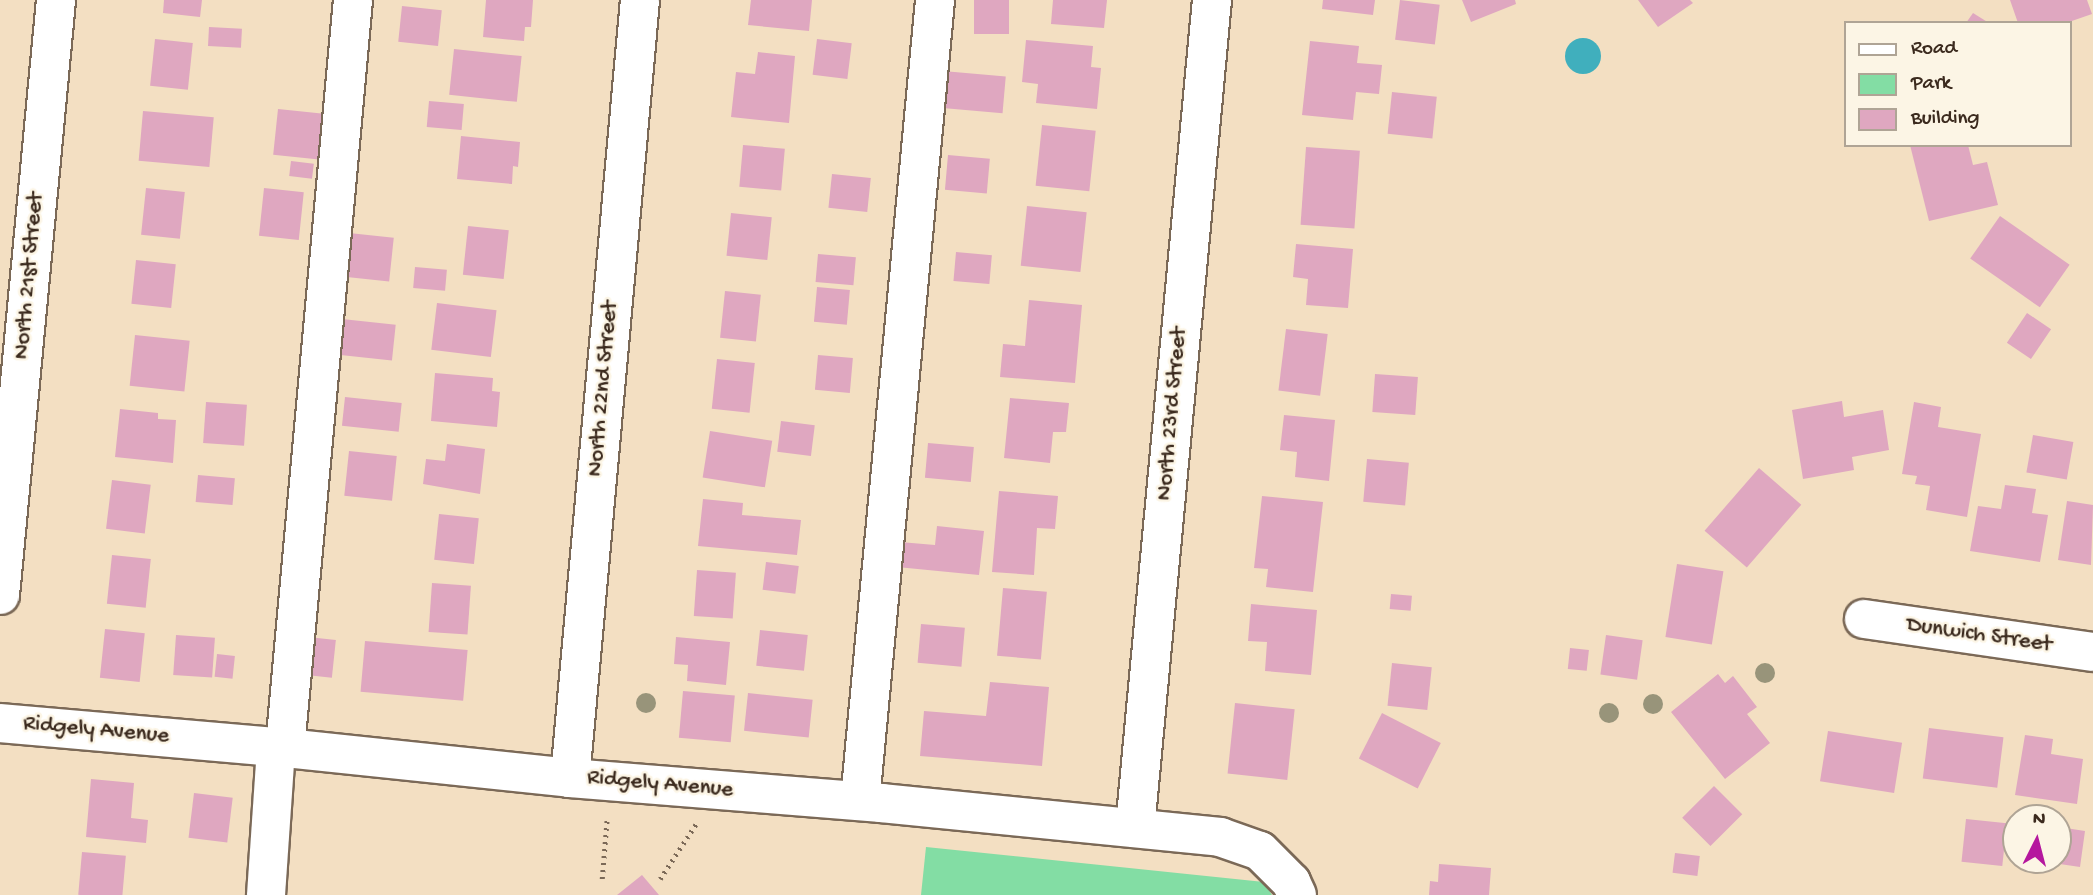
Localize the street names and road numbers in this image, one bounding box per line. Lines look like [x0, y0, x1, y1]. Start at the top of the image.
street label: North 21st Street [9, 191, 51, 361]
street label: North 22nd Street [583, 300, 625, 478]
street label: North 23rd Street [1152, 326, 1194, 502]
street label: Dunwich Street [1905, 612, 2053, 660]
street label: Ridgely Avenue [22, 711, 170, 751]
street label: Ridgely Avenue [586, 765, 734, 805]

